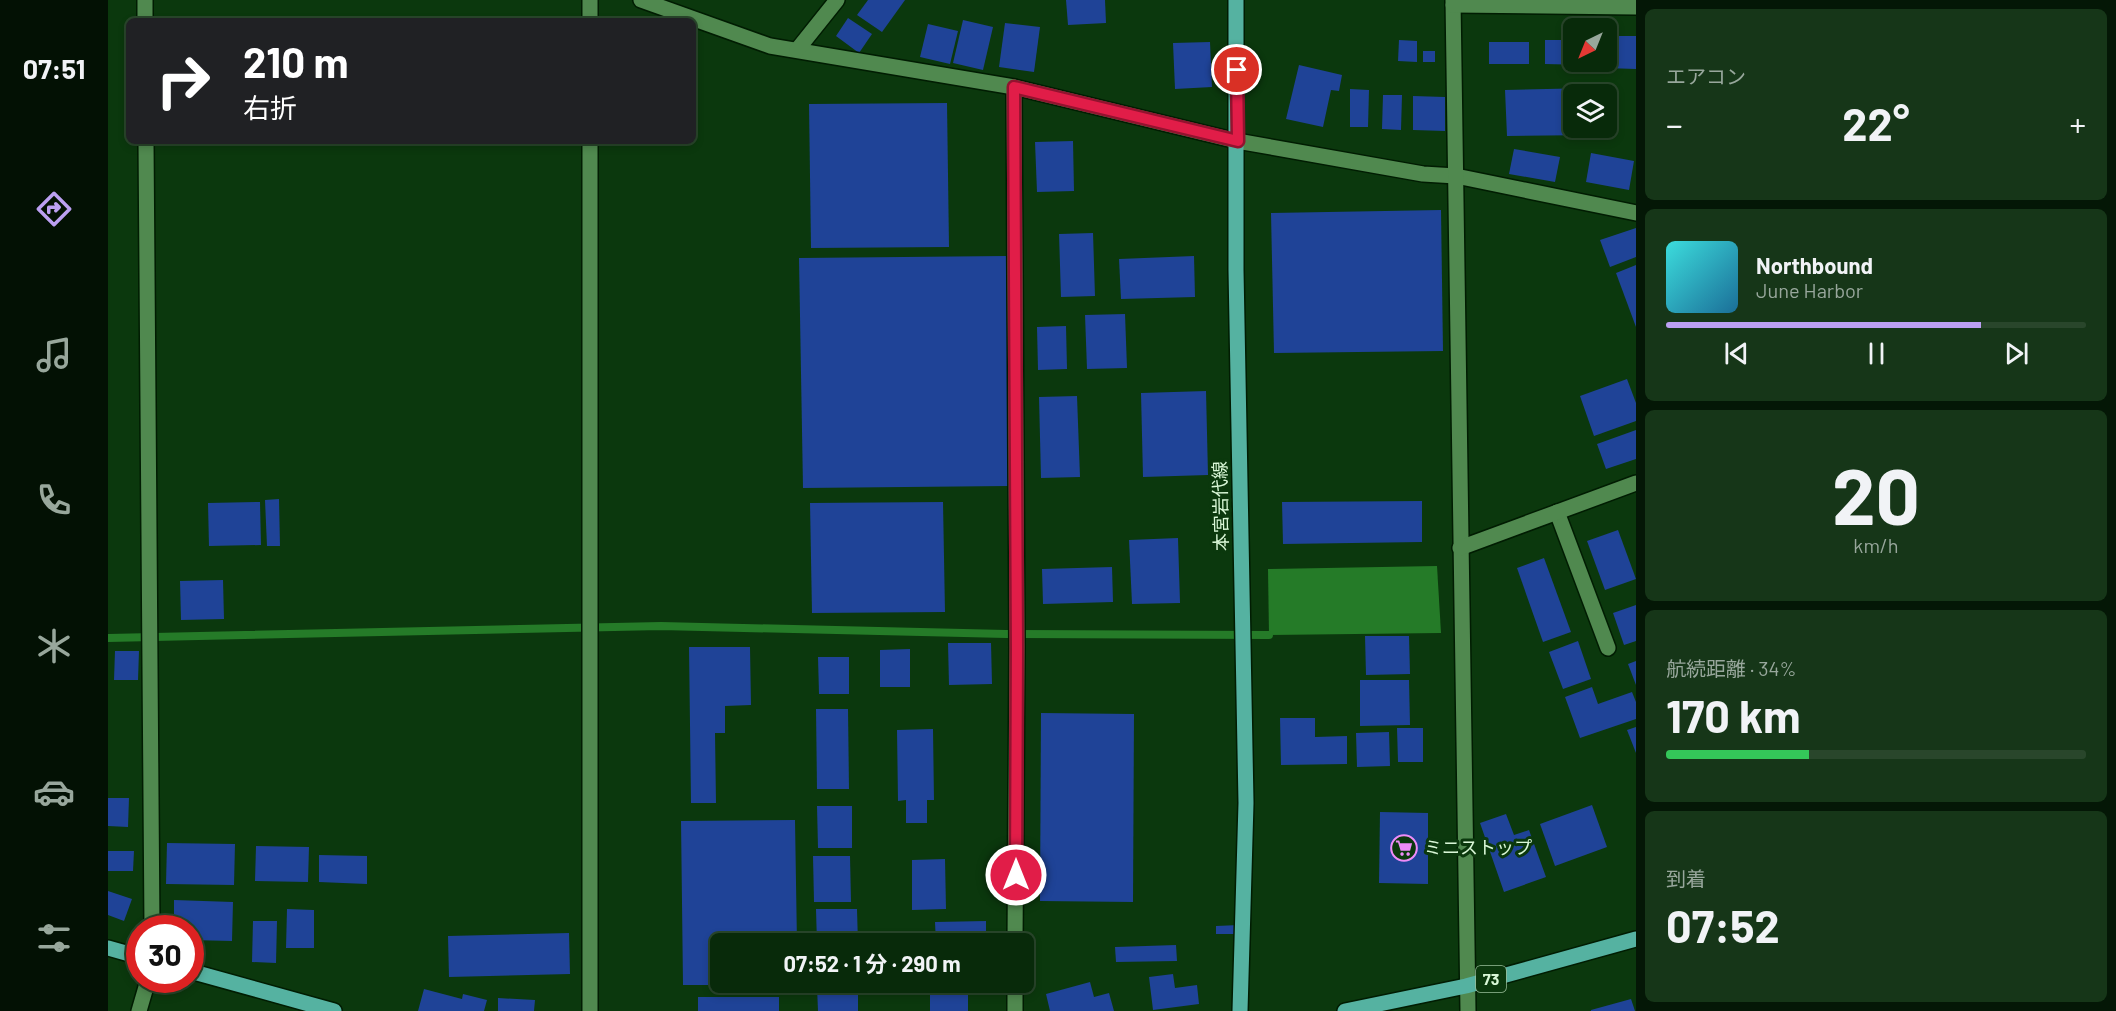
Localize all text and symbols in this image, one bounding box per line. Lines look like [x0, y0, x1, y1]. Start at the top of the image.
north arrow [1563, 18, 1617, 72]
map controls [1563, 18, 1617, 138]
text: 210 m [243, 36, 349, 86]
icon: right [144, 42, 222, 120]
pin [1211, 44, 1262, 95]
text: 07:51 [23, 52, 85, 84]
icon: arrive [1220, 53, 1253, 86]
text: エアコン [1666, 64, 1746, 88]
button: layers [1563, 84, 1617, 138]
text: 右折 [243, 91, 297, 123]
text: 22° [1842, 96, 1910, 150]
text: − [1666, 104, 1683, 144]
text: + [2069, 104, 2086, 144]
icon: directions [33, 188, 75, 230]
text: Northbound [1756, 252, 1873, 278]
text: June Harbor [1756, 278, 1863, 302]
icon: music [33, 334, 75, 376]
icon: previous [1720, 337, 1753, 370]
icon: pause [1860, 337, 1893, 370]
icon: next [2000, 337, 2033, 370]
text: 20 [1832, 447, 1920, 541]
street label: 本宮岩代線 [1208, 461, 1232, 551]
icon: phone [33, 479, 75, 521]
text: km/h [1853, 533, 1899, 557]
icon: climate [33, 625, 75, 667]
text: 航続距離 · 34% [1666, 656, 1796, 680]
text: 170 km [1666, 688, 1800, 742]
icon: car [33, 771, 75, 813]
supermarket icon: ミニストップ [1389, 833, 1419, 863]
place label: ミニストップ [1424, 836, 1532, 858]
position arrow [984, 843, 1048, 907]
text: 到着 [1666, 866, 1706, 890]
text: 07:52 [1666, 898, 1780, 952]
speed limit sign: 30 [126, 915, 204, 993]
icon: filters [33, 917, 75, 959]
text: 07:52 · 1 分 · 290 m [783, 950, 961, 976]
road number: 73 [1476, 966, 1506, 992]

